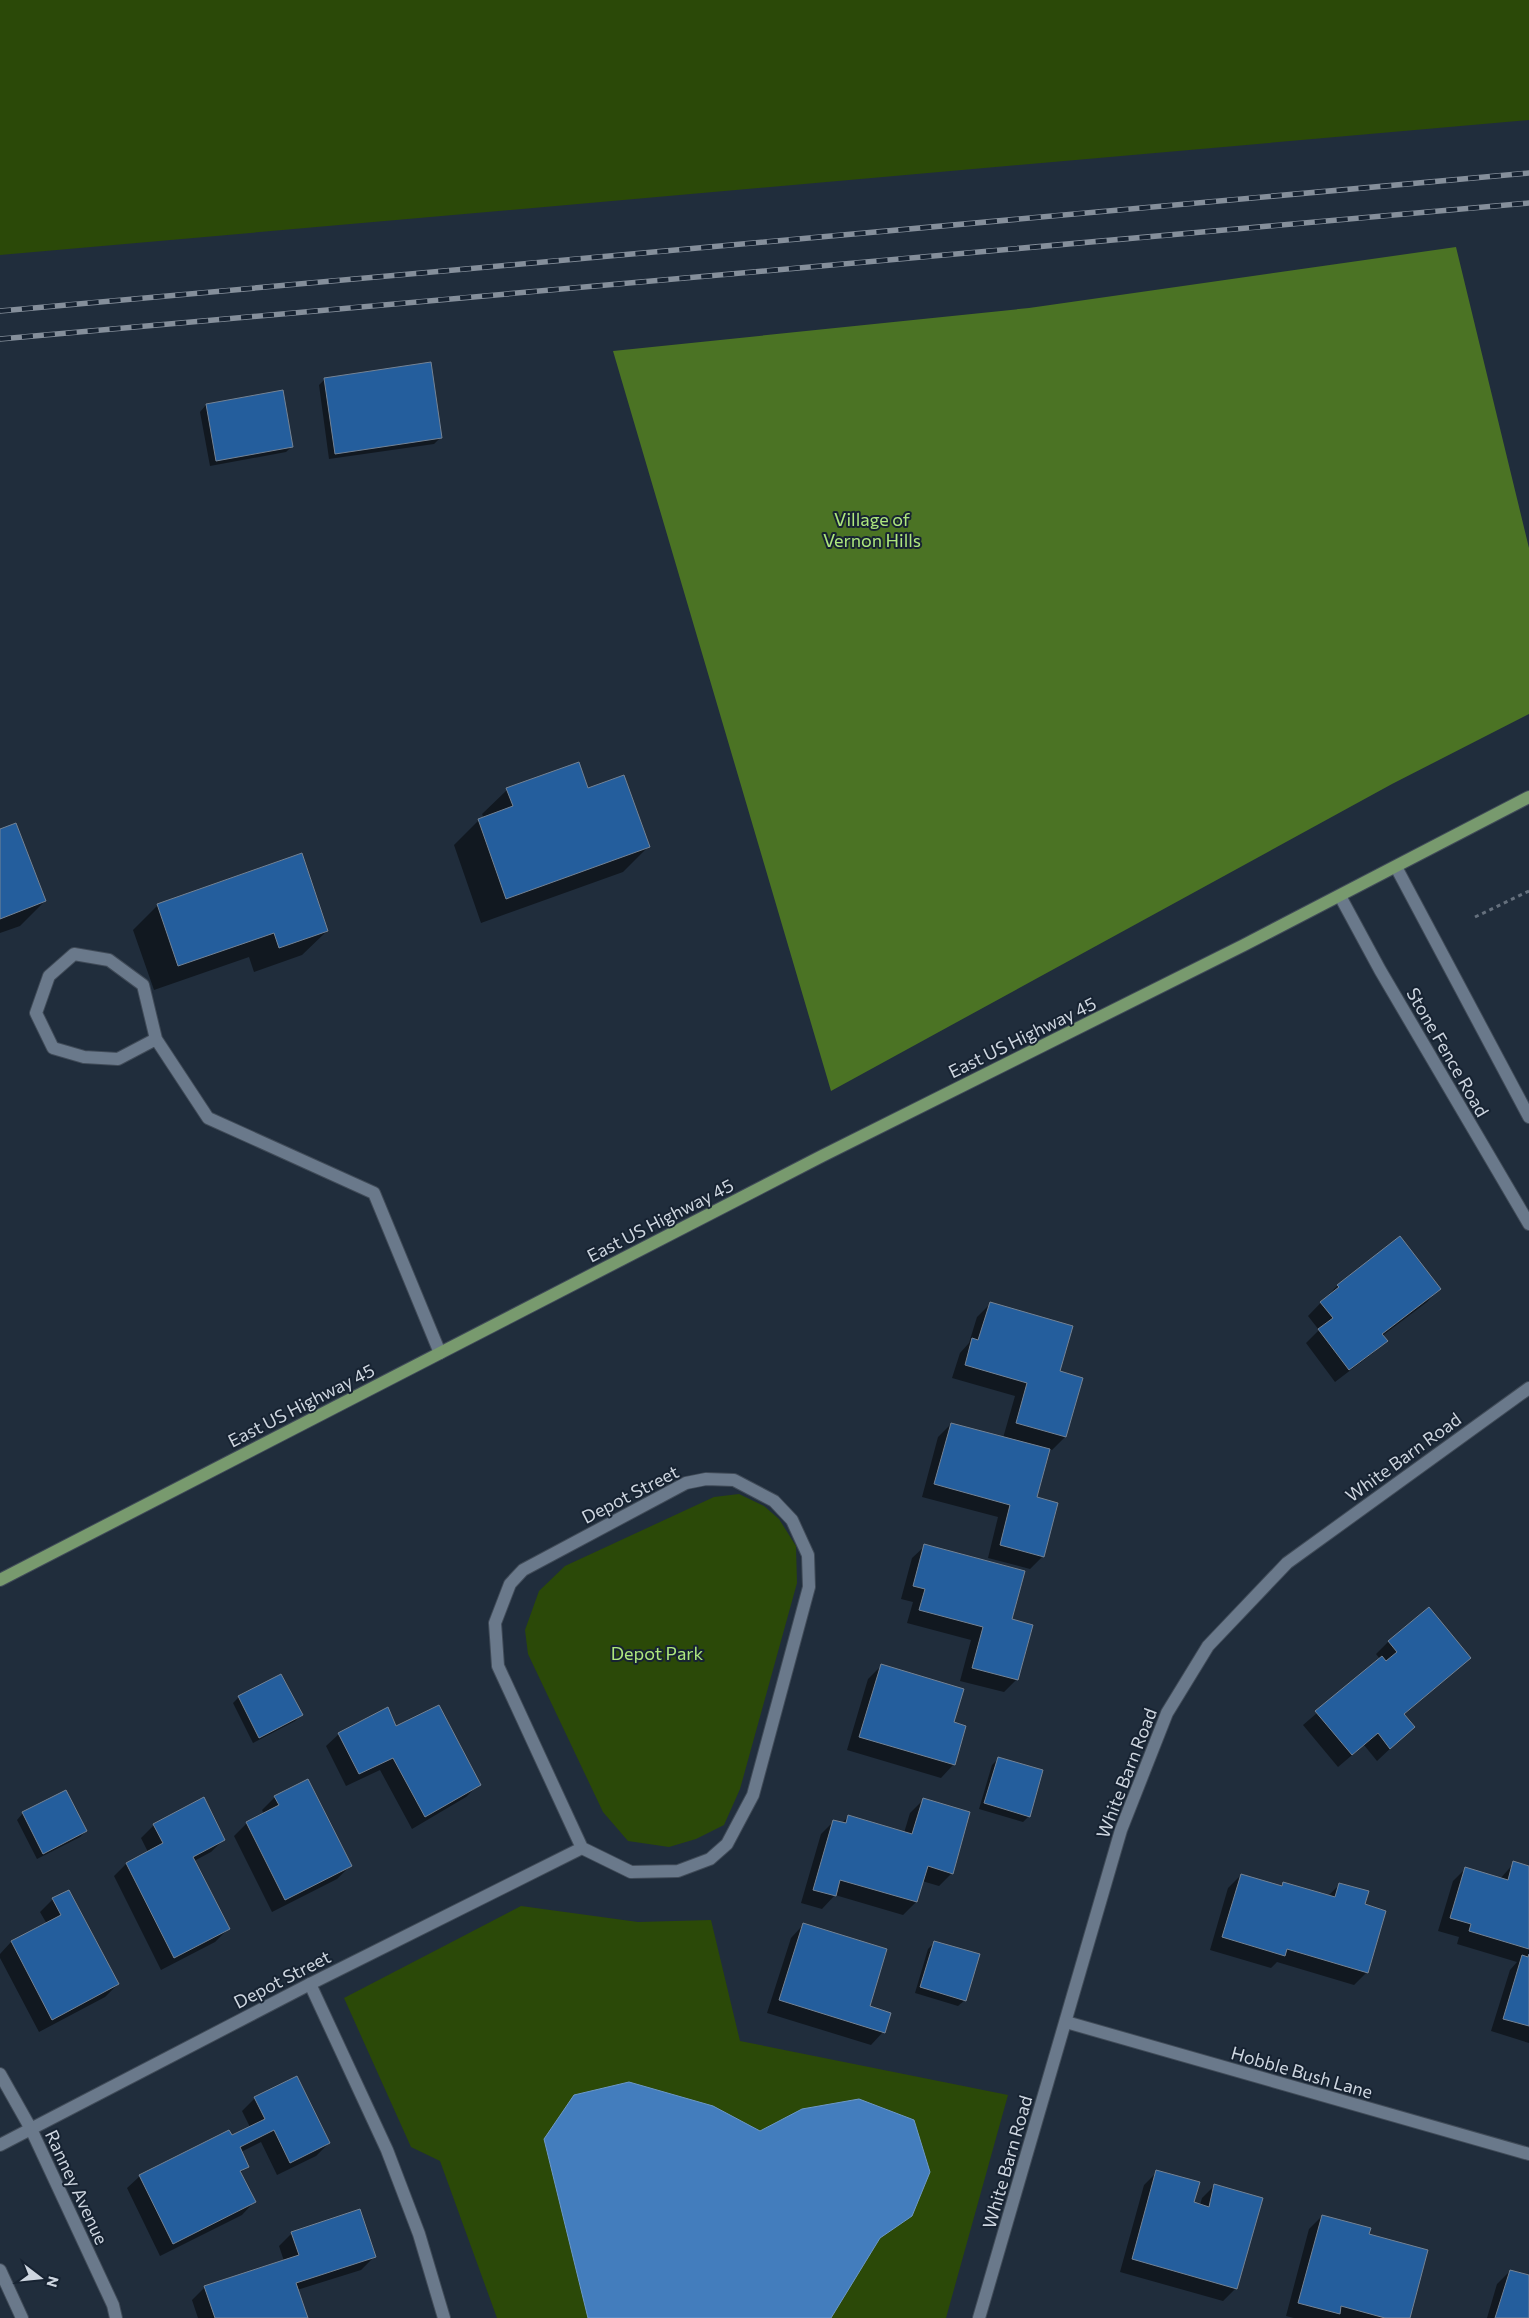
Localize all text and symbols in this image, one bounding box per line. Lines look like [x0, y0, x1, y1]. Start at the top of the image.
park label: Village of Vernon Hills [823, 508, 921, 551]
street label: Stone Fence Road [1402, 984, 1494, 1120]
street label: East US Highway 45 [945, 992, 1099, 1082]
street label: East US Highway 45 [583, 1174, 737, 1266]
street label: East US Highway 45 [224, 1359, 378, 1451]
street label: White Barn Road [1341, 1408, 1465, 1506]
street label: Depot Street [578, 1460, 682, 1528]
park label: Depot Park [611, 1642, 703, 1664]
street label: White Barn Road [1091, 1705, 1161, 1841]
street label: Depot Street [230, 1945, 334, 2013]
street label: Hobble Bush Lane [1229, 2041, 1375, 2103]
street label: White Barn Road [977, 2093, 1037, 2231]
street label: Ranney Avenue [41, 2126, 113, 2248]
north arrow [15, 2253, 65, 2303]
text: N [43, 2274, 63, 2289]

